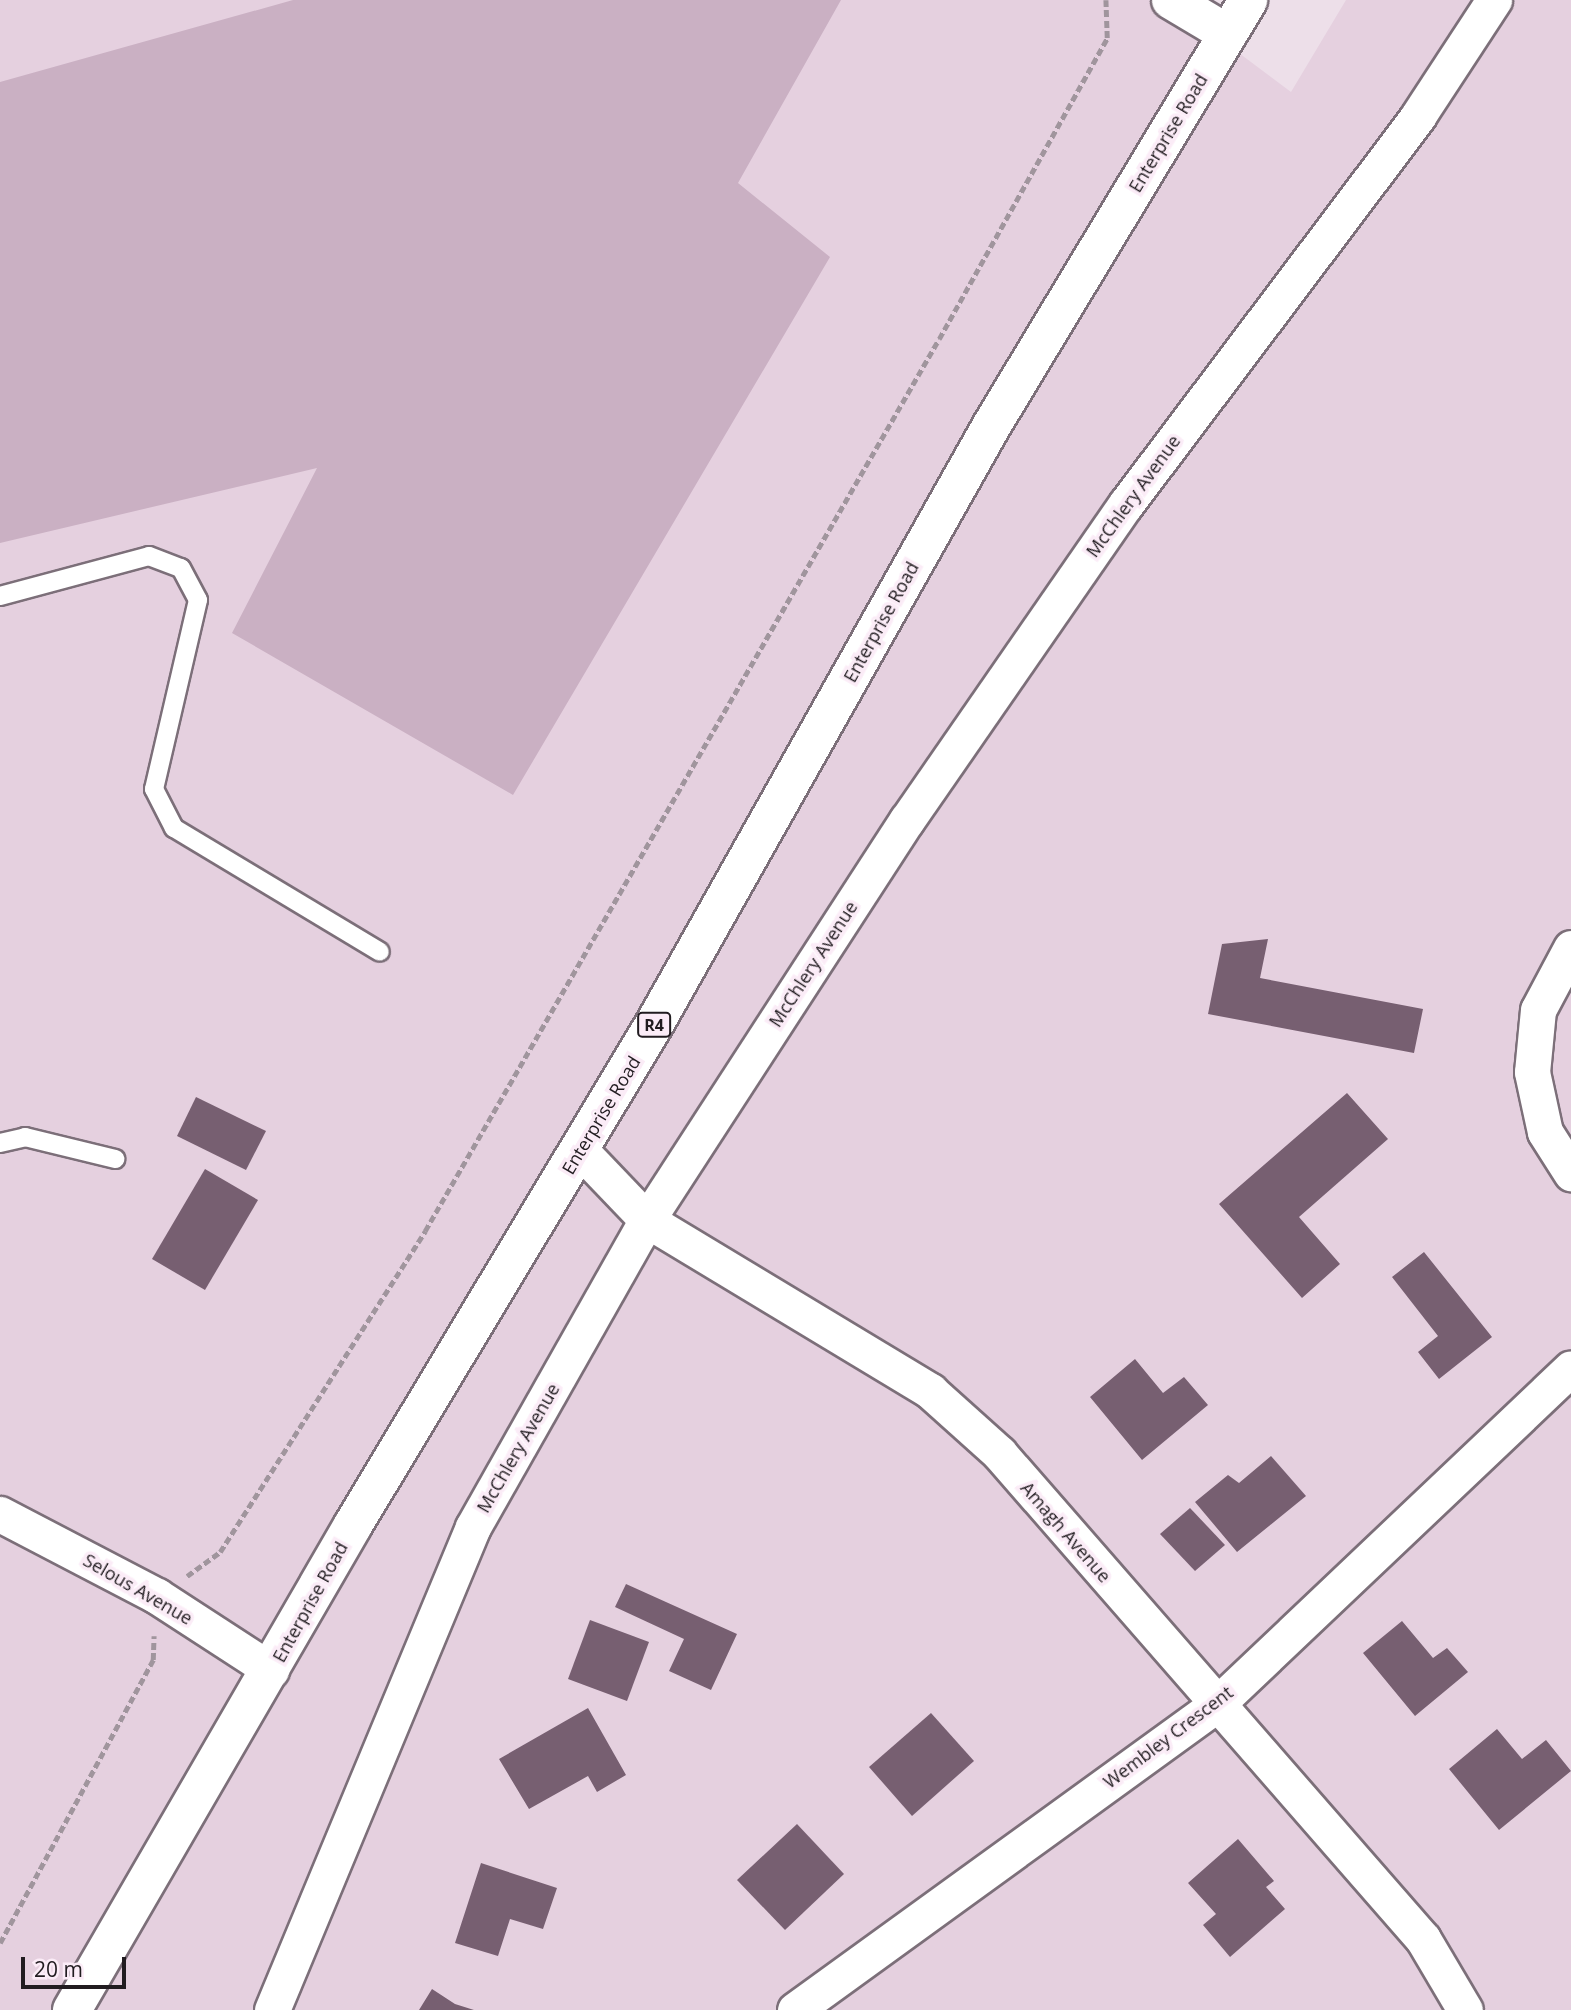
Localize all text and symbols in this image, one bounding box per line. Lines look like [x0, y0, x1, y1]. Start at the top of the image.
street label: Enterprise Road [1124, 70, 1212, 196]
street label: McChlery Avenue [1081, 431, 1185, 561]
street label: Enterprise Road [839, 558, 923, 686]
street label: McChlery Avenue [764, 897, 862, 1031]
road number: R4 [636, 1012, 672, 1037]
street label: Enterprise Road [557, 1052, 645, 1178]
street label: McChlery Avenue [472, 1380, 564, 1516]
street label: Amagh Avenue [1016, 1477, 1116, 1587]
street label: Enterprise Road [268, 1538, 352, 1666]
street label: Selous Avenue [80, 1549, 196, 1629]
street label: Wembley Crescent [1099, 1681, 1237, 1793]
scale bar [24, 1944, 130, 1988]
text: 20 m [34, 1955, 83, 1983]

